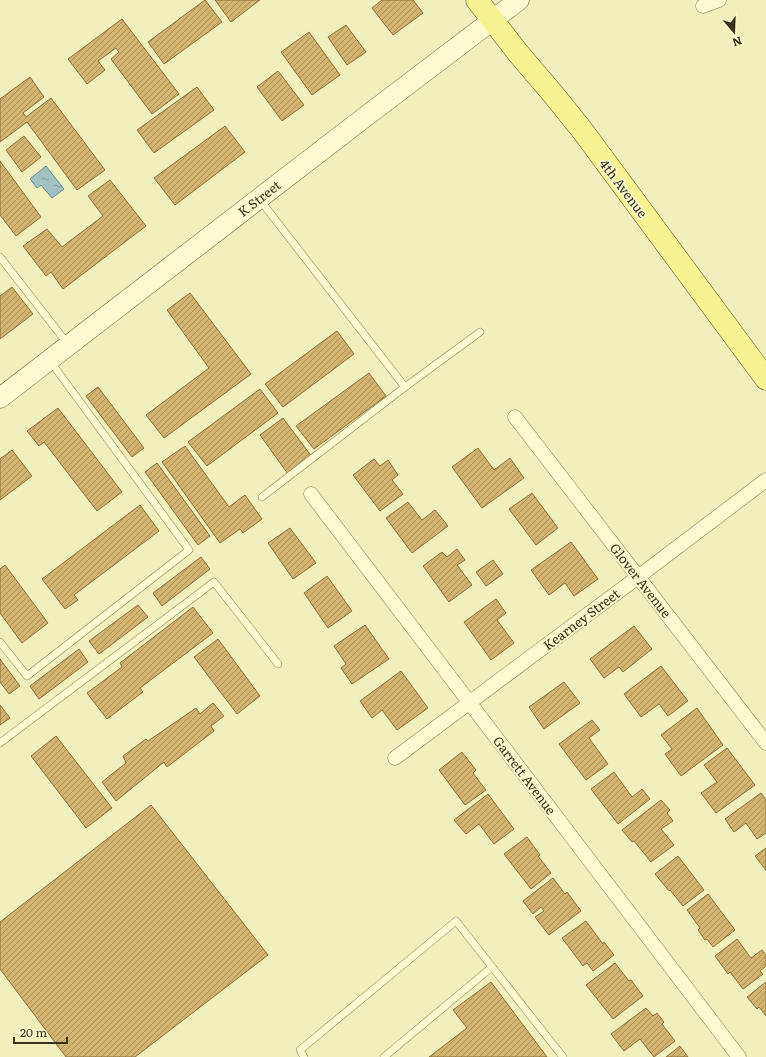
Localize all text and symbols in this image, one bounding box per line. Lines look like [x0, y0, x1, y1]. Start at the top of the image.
north arrow [714, 12, 754, 52]
text: N [731, 33, 745, 51]
street label: 4th Avenue [596, 155, 653, 222]
street label: K Street [234, 175, 285, 221]
street label: Glover Avenue [606, 539, 676, 621]
street label: Kearney Street [539, 583, 624, 654]
street label: Garrett Avenue [489, 732, 561, 818]
scale bar [14, 1019, 67, 1045]
text: 20 m [20, 1023, 47, 1041]

